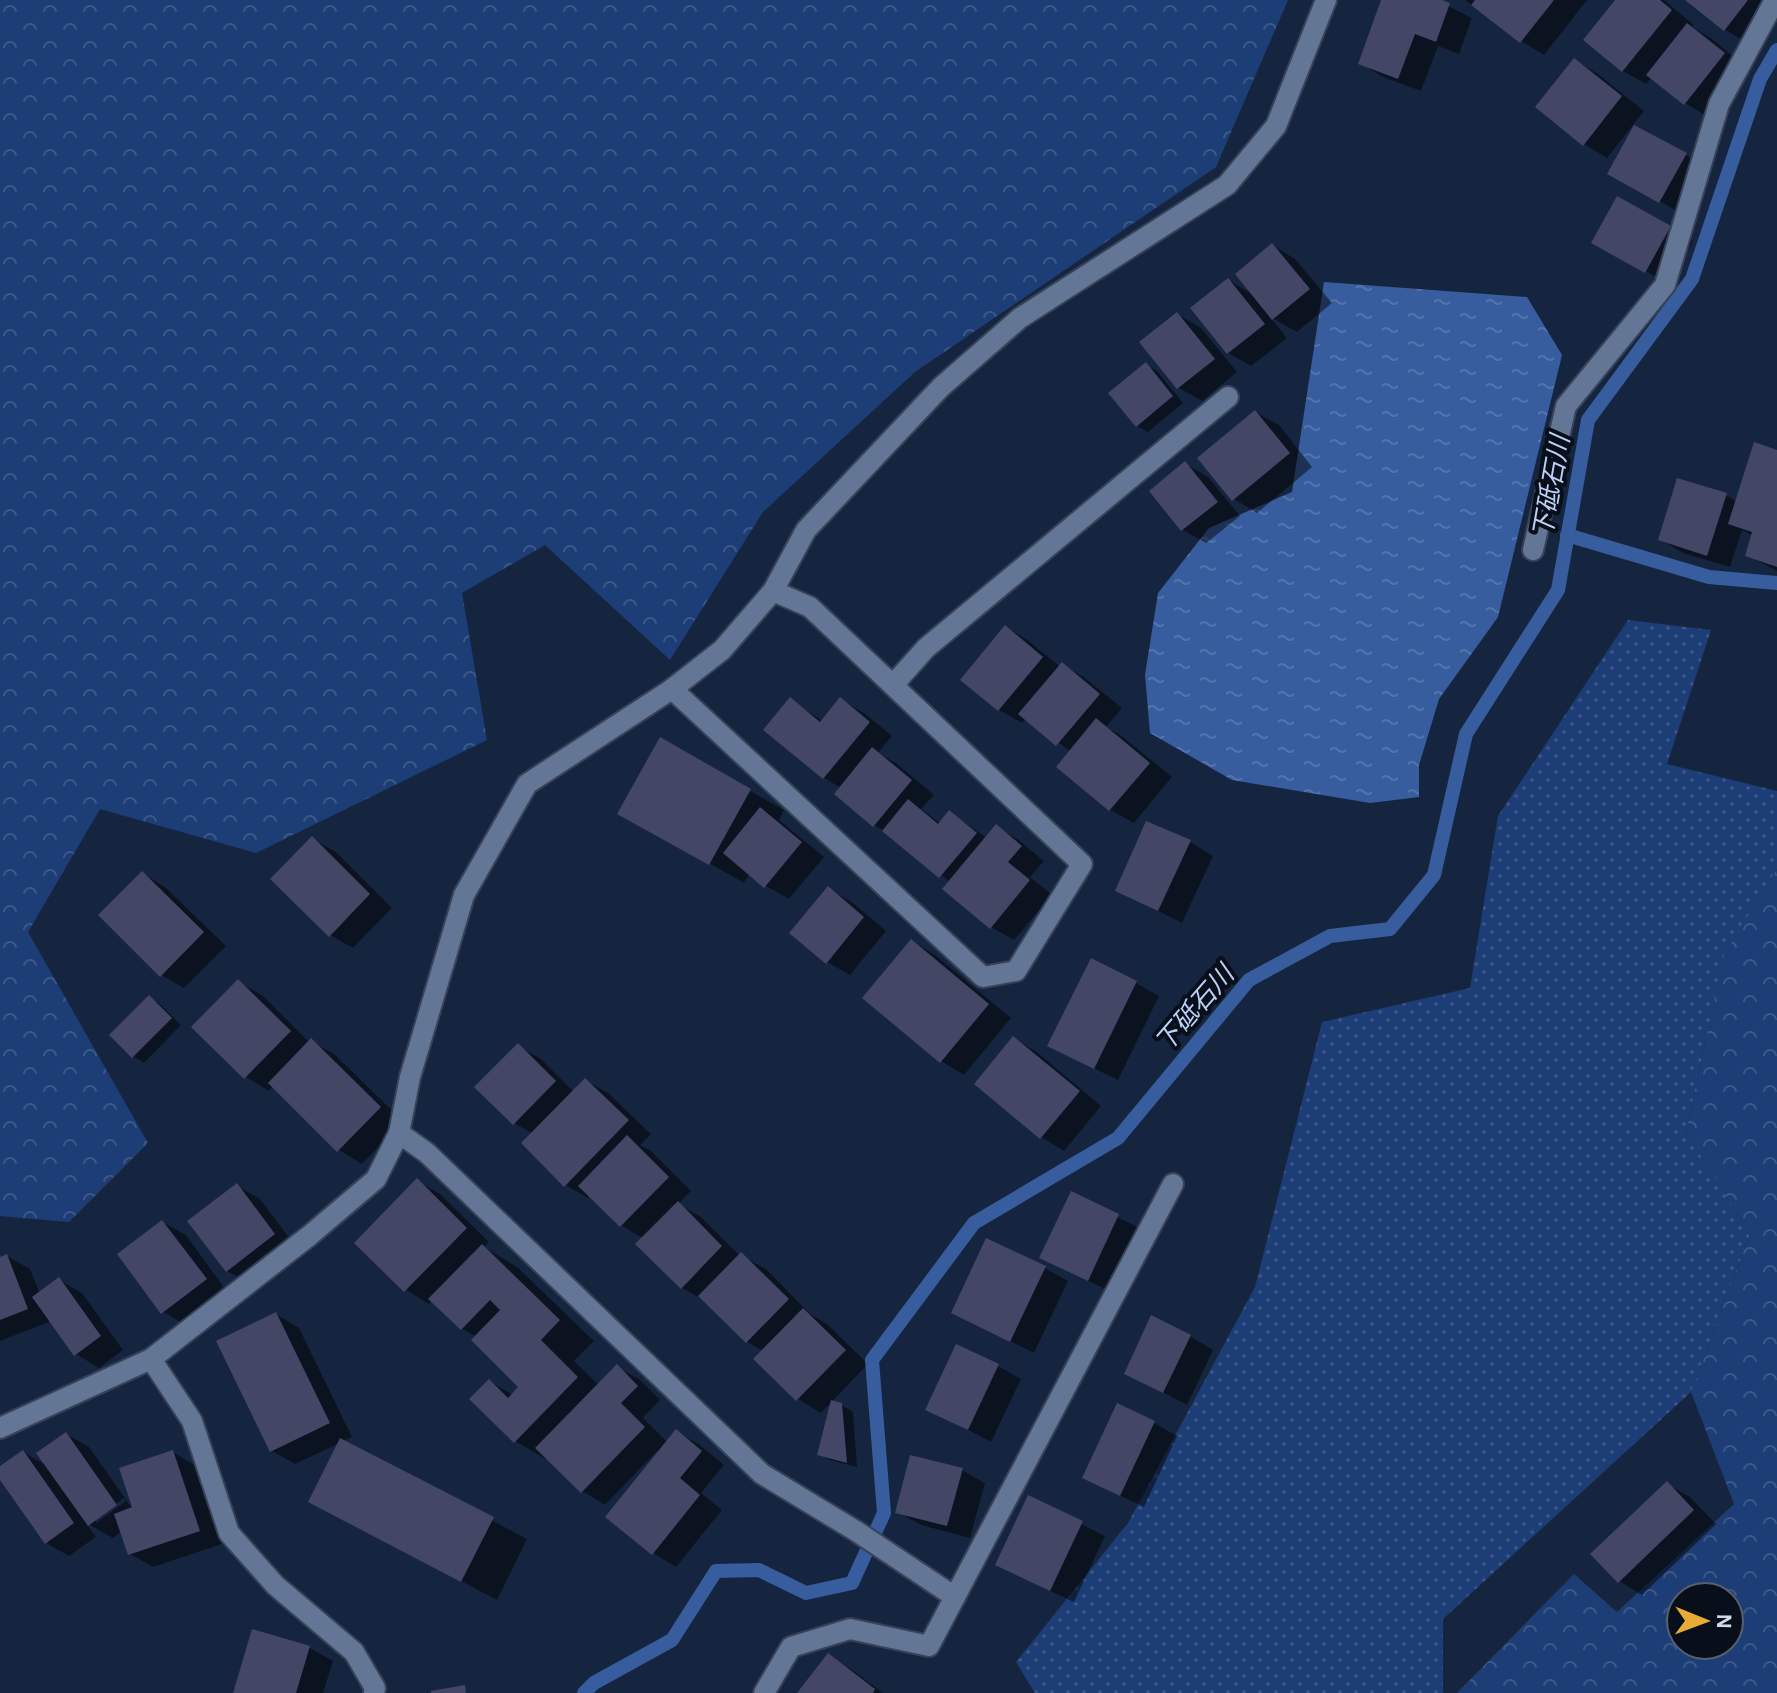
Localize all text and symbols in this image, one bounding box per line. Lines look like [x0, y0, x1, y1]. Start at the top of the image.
water label: 下砥石川 [1529, 430, 1574, 540]
water label: 下砥石川 [1150, 958, 1241, 1057]
north arrow [1665, 1581, 1745, 1661]
text: N [1713, 1613, 1735, 1629]

